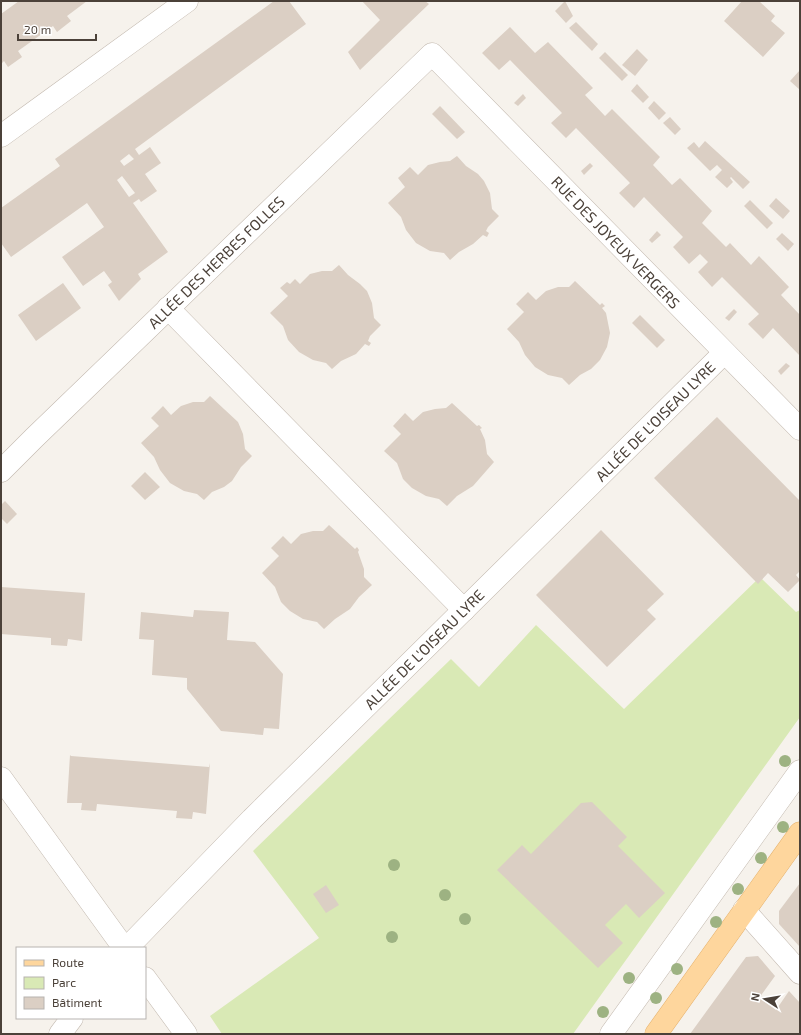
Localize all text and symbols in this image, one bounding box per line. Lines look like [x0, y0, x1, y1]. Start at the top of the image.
scale bar [18, 16, 96, 42]
text: 20 m [24, 22, 51, 36]
street label: RUE DES JOYEUX VERGERS [548, 172, 684, 312]
street label: ALLÉE DES HERBES FOLLES [144, 192, 288, 332]
street label: ALLÉE DE L'OISEAU LYRE [591, 357, 719, 485]
street label: ALLÉE DE L'OISEAU LYRE [360, 585, 488, 713]
legend [16, 947, 146, 1019]
text: Route [52, 955, 84, 969]
text: Parc [52, 975, 76, 989]
north arrow [745, 979, 785, 1019]
text: N [748, 992, 762, 1002]
text: Bâtiment [52, 995, 103, 1009]

